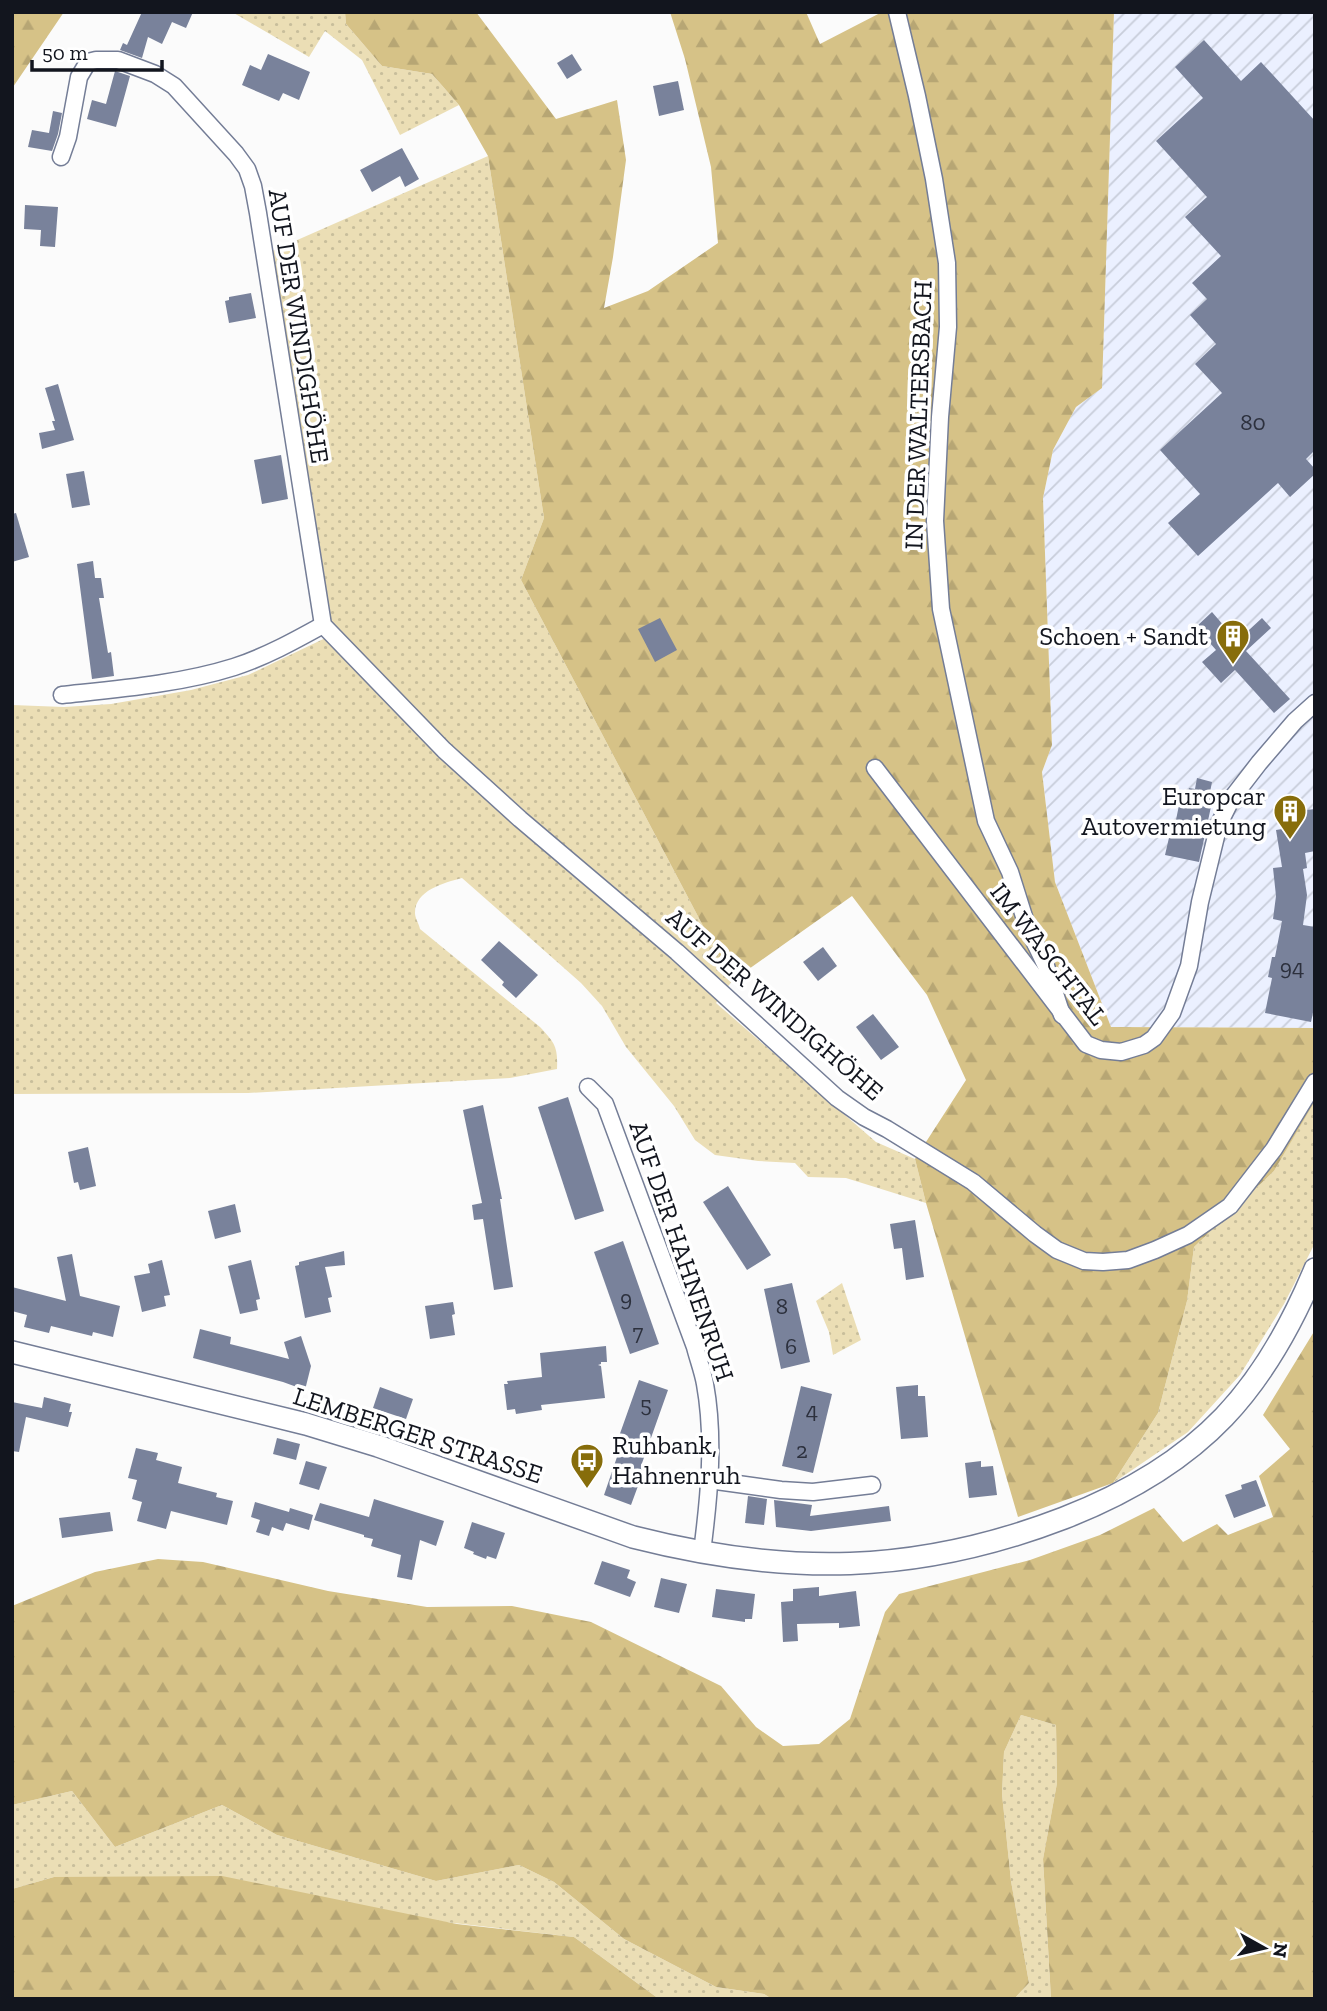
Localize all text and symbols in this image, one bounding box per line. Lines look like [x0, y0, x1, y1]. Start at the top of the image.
scale bar [32, 28, 161, 72]
text: 50 m [42, 40, 88, 65]
street label: AUF DER WINDIGHÖHE [261, 186, 337, 466]
street label: IN DER WALTERSBACH [897, 280, 939, 550]
house number: 80 [1240, 408, 1266, 436]
building icon: Schoen + Sandt [1214, 617, 1252, 666]
place label: Schoen + Sandt [1039, 620, 1208, 652]
place label: Europcar Autovermietung [1081, 780, 1266, 842]
building icon: Europcar Autovermietung [1271, 792, 1309, 841]
street label: IM WASCHTAL [983, 876, 1115, 1032]
street label: AUF DER WINDIGHÖHE [660, 901, 890, 1107]
house number: 94 [1280, 953, 1304, 981]
street label: AUF DER HAHNENRUH [622, 1117, 742, 1385]
house number: 9 [620, 1284, 632, 1312]
house number: 8 [776, 1292, 788, 1320]
house number: 7 [633, 1318, 644, 1346]
house number: 6 [785, 1332, 797, 1360]
street label: LEMBERGER STRASSE [289, 1380, 547, 1490]
house number: 5 [640, 1390, 652, 1418]
house number: 4 [806, 1396, 818, 1424]
place label: Ruhbank, Hahnenruh [612, 1429, 741, 1491]
house number: 2 [796, 1436, 808, 1464]
bus stop icon: Ruhbank, Hahnenruh [568, 1441, 606, 1490]
north arrow [1229, 1913, 1299, 1983]
text: N [1268, 1942, 1293, 1959]

